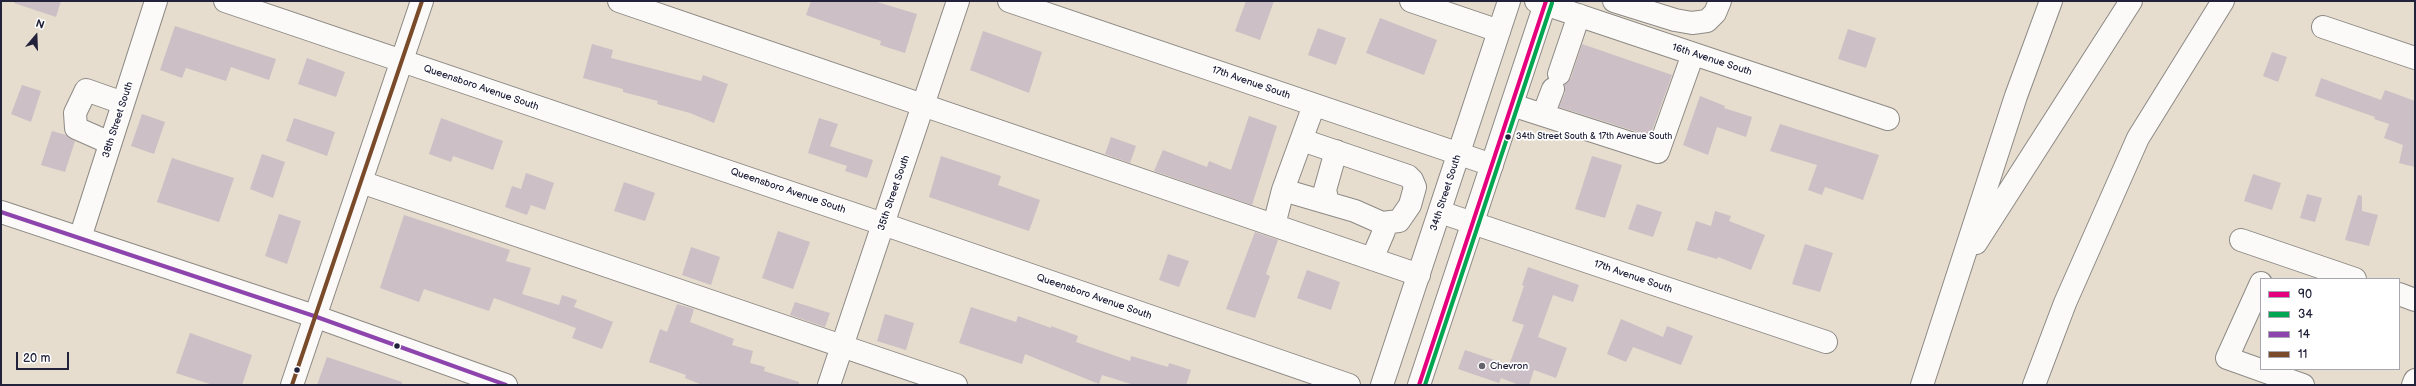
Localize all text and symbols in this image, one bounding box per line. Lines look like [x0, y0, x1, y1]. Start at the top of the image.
north arrow [16, 16, 56, 56]
text: N [34, 17, 46, 32]
street label: 16th Avenue South [1671, 41, 1753, 79]
street label: Queensboro Avenue South [422, 63, 540, 113]
street label: 17th Avenue South [1210, 64, 1292, 102]
street label: 38th Street South [100, 80, 136, 160]
marker: 34th Street South & 17th Avenue South [1503, 132, 1513, 142]
place label: 34th Street South & 17th Avenue South [1516, 132, 1672, 142]
street label: 34th Street South [1428, 153, 1464, 233]
street label: 35th Street South [875, 154, 913, 232]
street label: Queensboro Avenue South [729, 166, 847, 216]
street label: 17th Avenue South [1592, 258, 1674, 296]
street label: Queensboro Avenue South [1035, 272, 1153, 322]
legend [2260, 278, 2400, 370]
text: 90 [2298, 287, 2312, 302]
text: 34 [2298, 307, 2313, 322]
text: 14 [2298, 327, 2310, 342]
unlabelled marker [392, 341, 402, 351]
scale bar [18, 344, 71, 370]
text: 11 [2298, 347, 2307, 362]
text: 20 m [23, 351, 50, 366]
place label: Chevron [1490, 360, 1528, 372]
marker: Chevron [1477, 361, 1487, 371]
unlabelled marker [292, 365, 302, 375]

